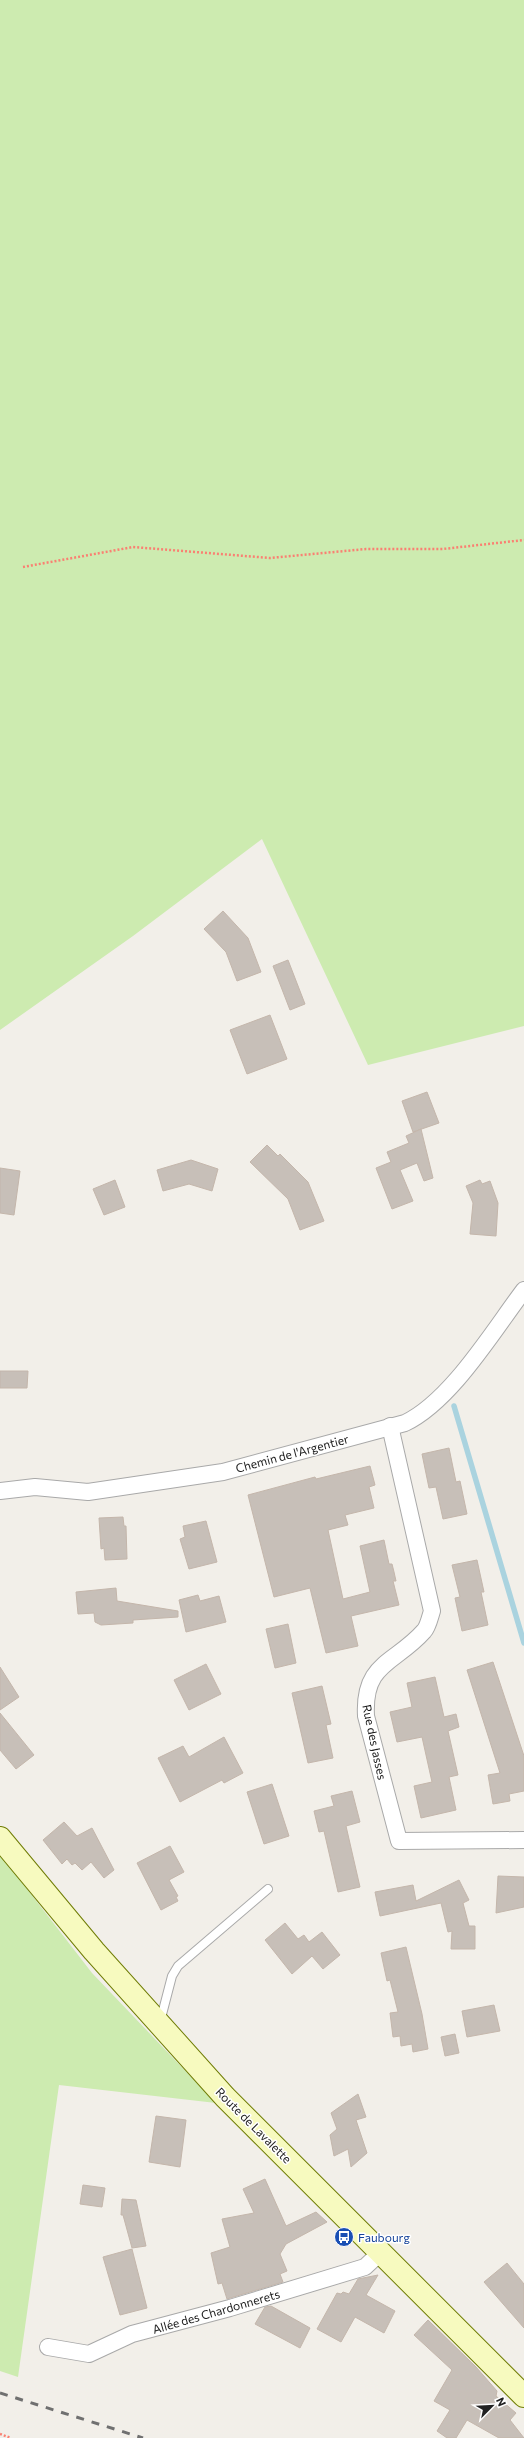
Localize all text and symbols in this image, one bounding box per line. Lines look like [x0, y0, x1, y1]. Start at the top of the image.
street label: Chemin de l'Argentier [234, 1431, 350, 1475]
street label: Rue des Jasses [359, 1703, 390, 1781]
street label: Route de Lavalette [213, 2084, 295, 2166]
bus stop icon: Faubourg [333, 2226, 355, 2248]
place label: Faubourg [358, 2230, 410, 2244]
street label: Allée des Chardonnerets [151, 2286, 281, 2336]
north arrow [472, 2386, 512, 2426]
text: N [494, 2395, 509, 2408]

